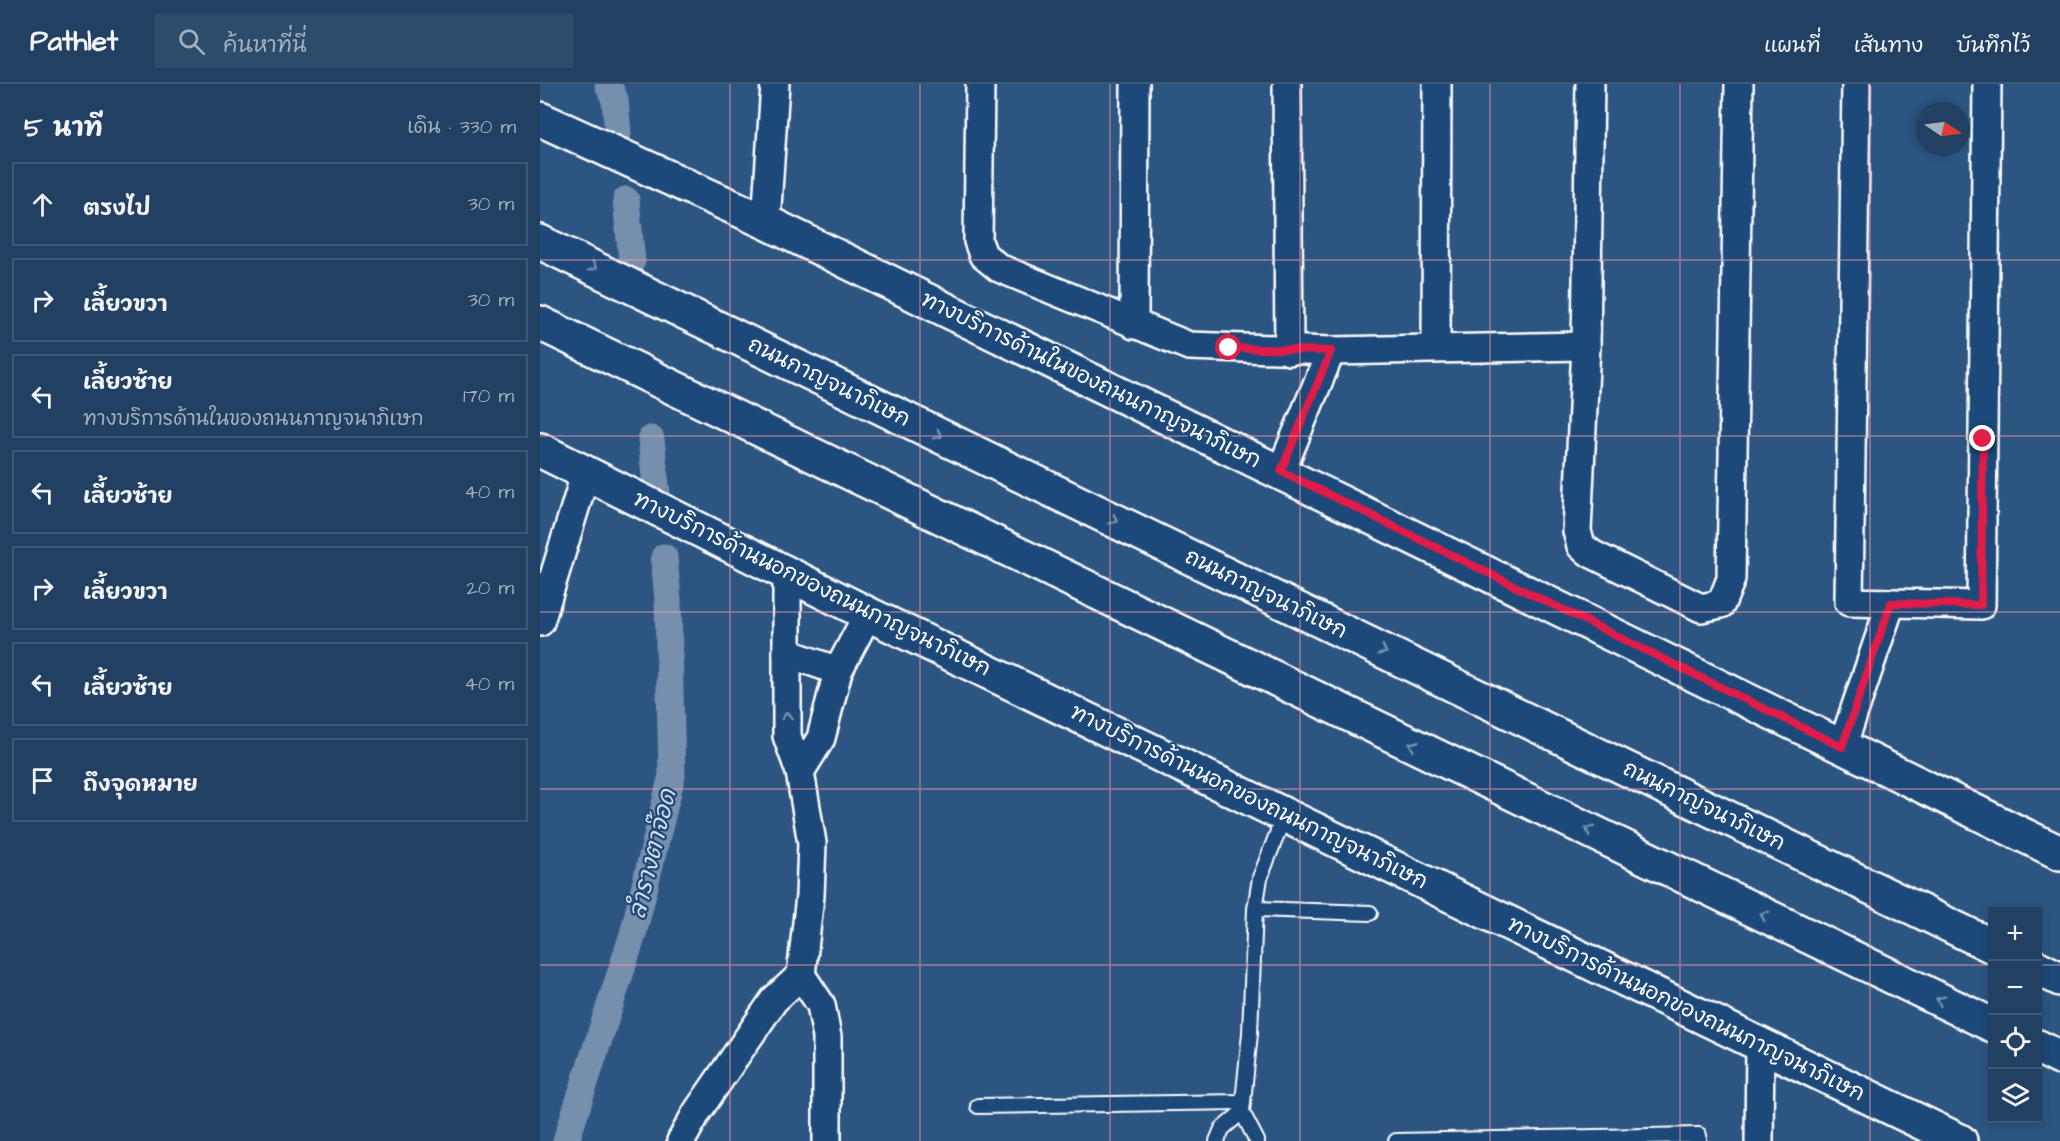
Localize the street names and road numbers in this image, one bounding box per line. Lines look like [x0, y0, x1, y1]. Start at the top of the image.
street label: ทางบริการด้านในของถนนกาญจนาภิเษก [916, 284, 1266, 476]
street label: ถนนกาญจนาภิเษก [743, 329, 915, 435]
street label: ทางบริการด้านนอกของถนนกาญจนาภิเษก [628, 484, 996, 684]
street label: ถนนกาญจนาภิเษก [1180, 541, 1352, 647]
street label: ทางบริการด้านนอกของถนนกาญจนาภิเษก [1065, 697, 1433, 897]
street label: ถนนกาญจนาภิเษก [1618, 753, 1790, 859]
street label: ทางบริการด้านนอกของถนนกาญจนาภิเษก [1502, 909, 1870, 1109]

